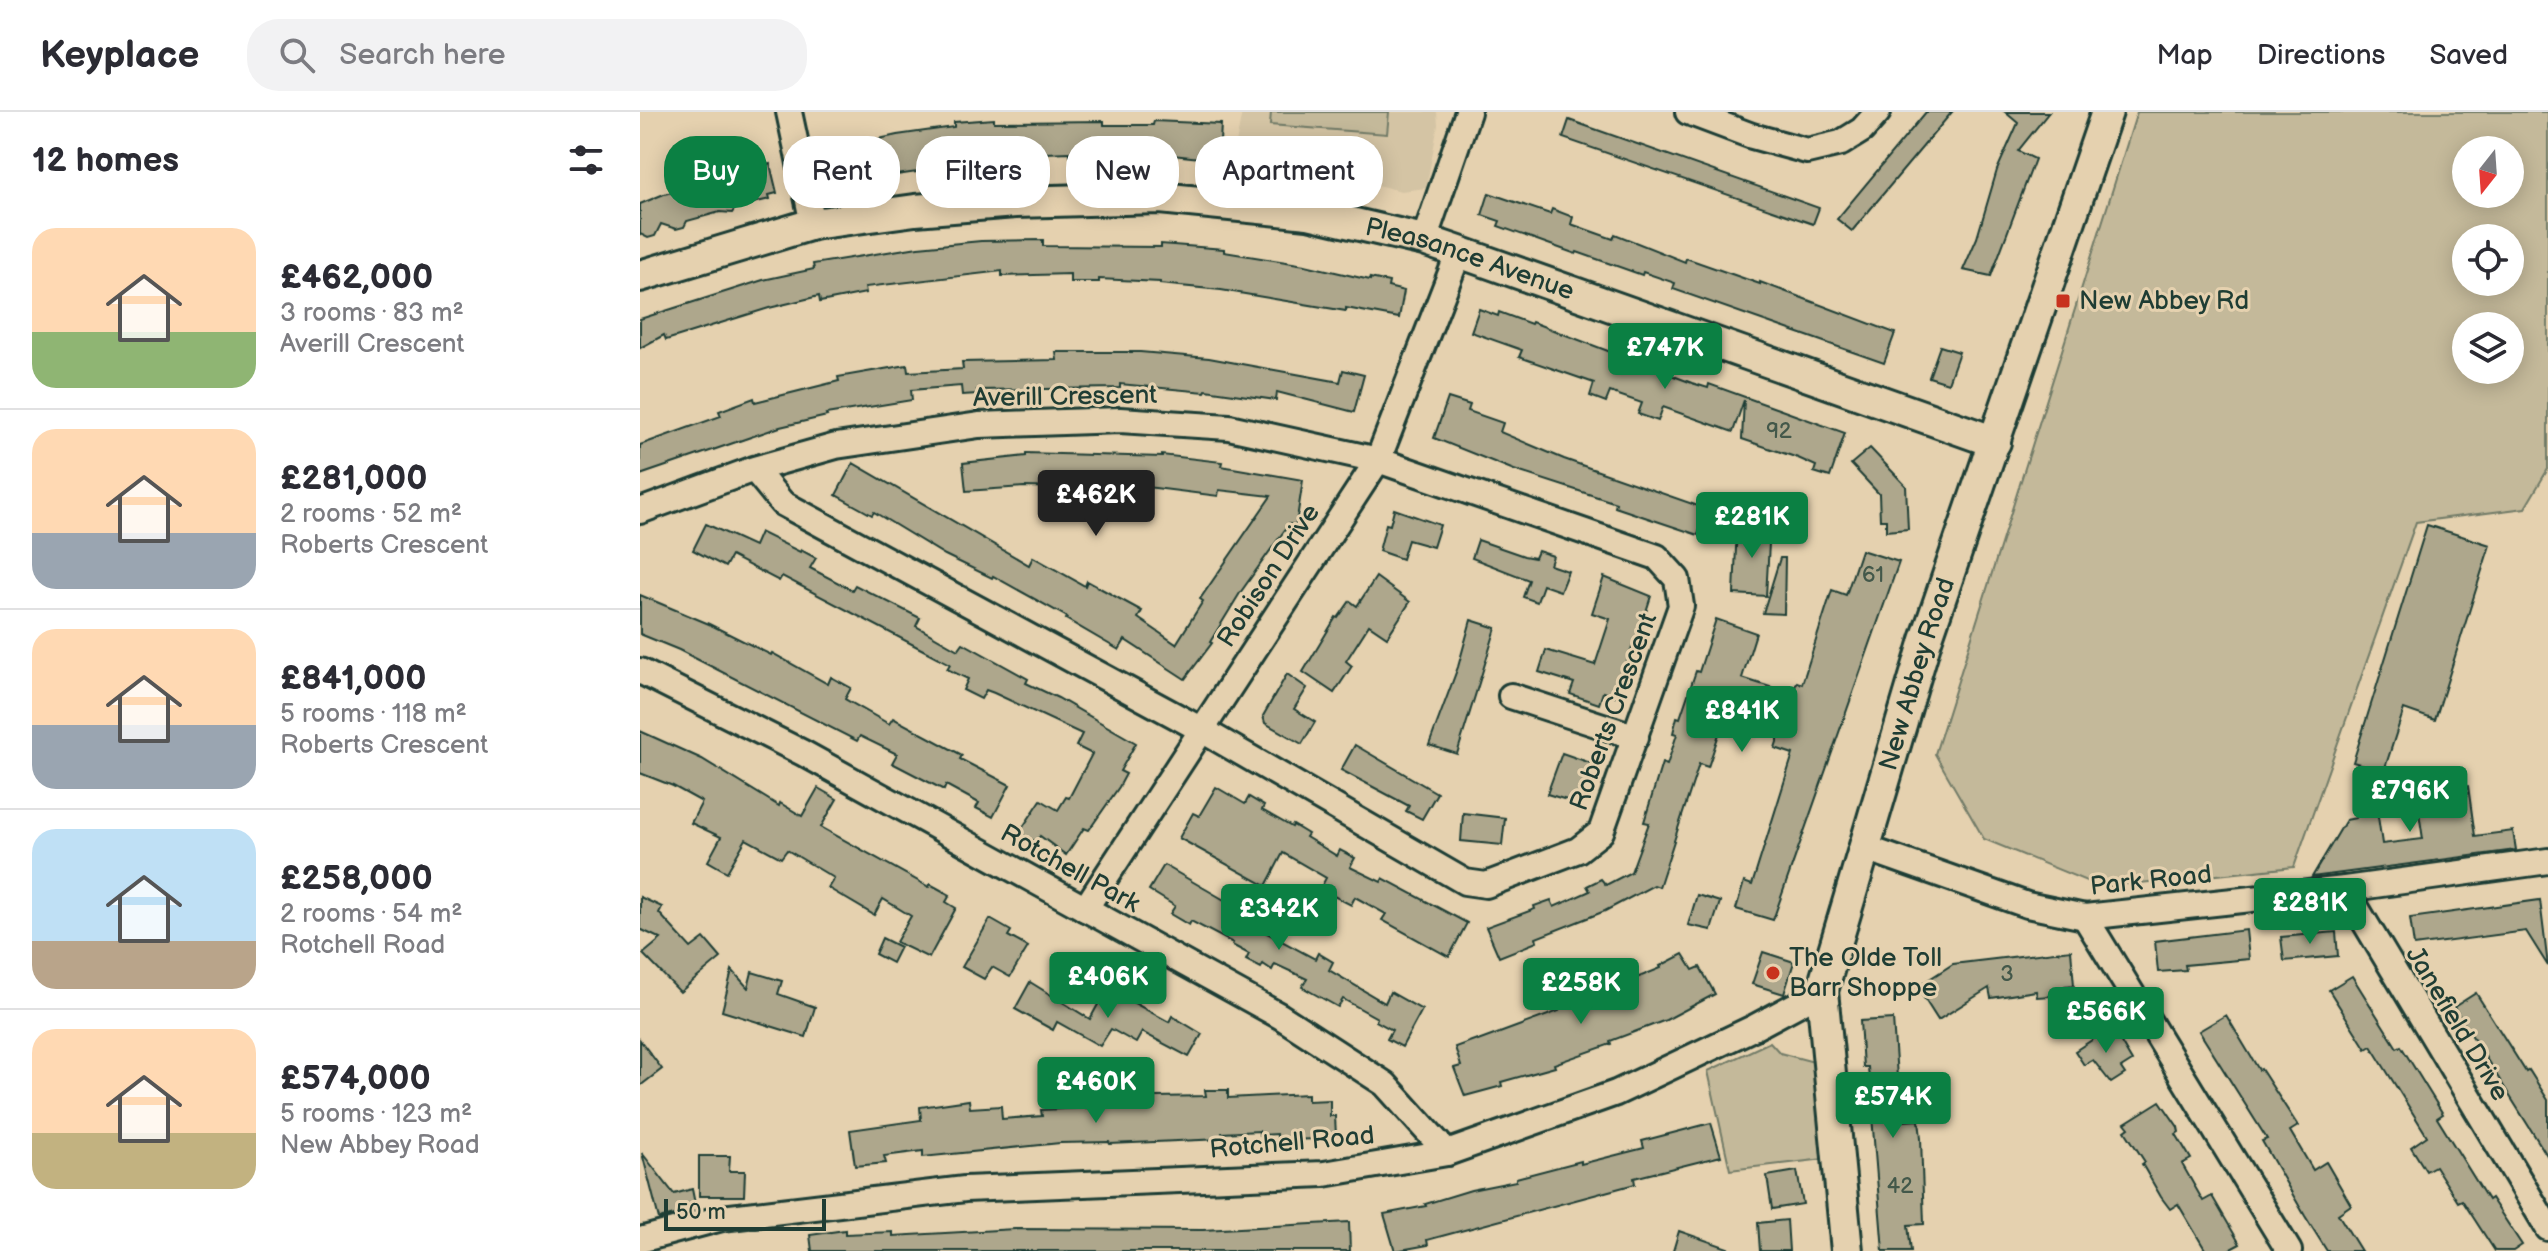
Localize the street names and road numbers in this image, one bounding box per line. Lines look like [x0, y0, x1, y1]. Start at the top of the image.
street label: Pleasance Avenue [1362, 211, 1578, 307]
street label: Averill Crescent [973, 380, 1157, 414]
street label: Robison Drive [1211, 499, 1327, 653]
street label: New Abbey Road [1873, 574, 1962, 774]
street label: Roberts Crescent [1564, 609, 1664, 815]
street label: Rotchell Park [995, 818, 1145, 920]
street label: Park Road [2089, 859, 2213, 903]
street label: Janefield Drive [2399, 941, 2515, 1107]
street label: Rotchell Road [1208, 1120, 1376, 1166]

